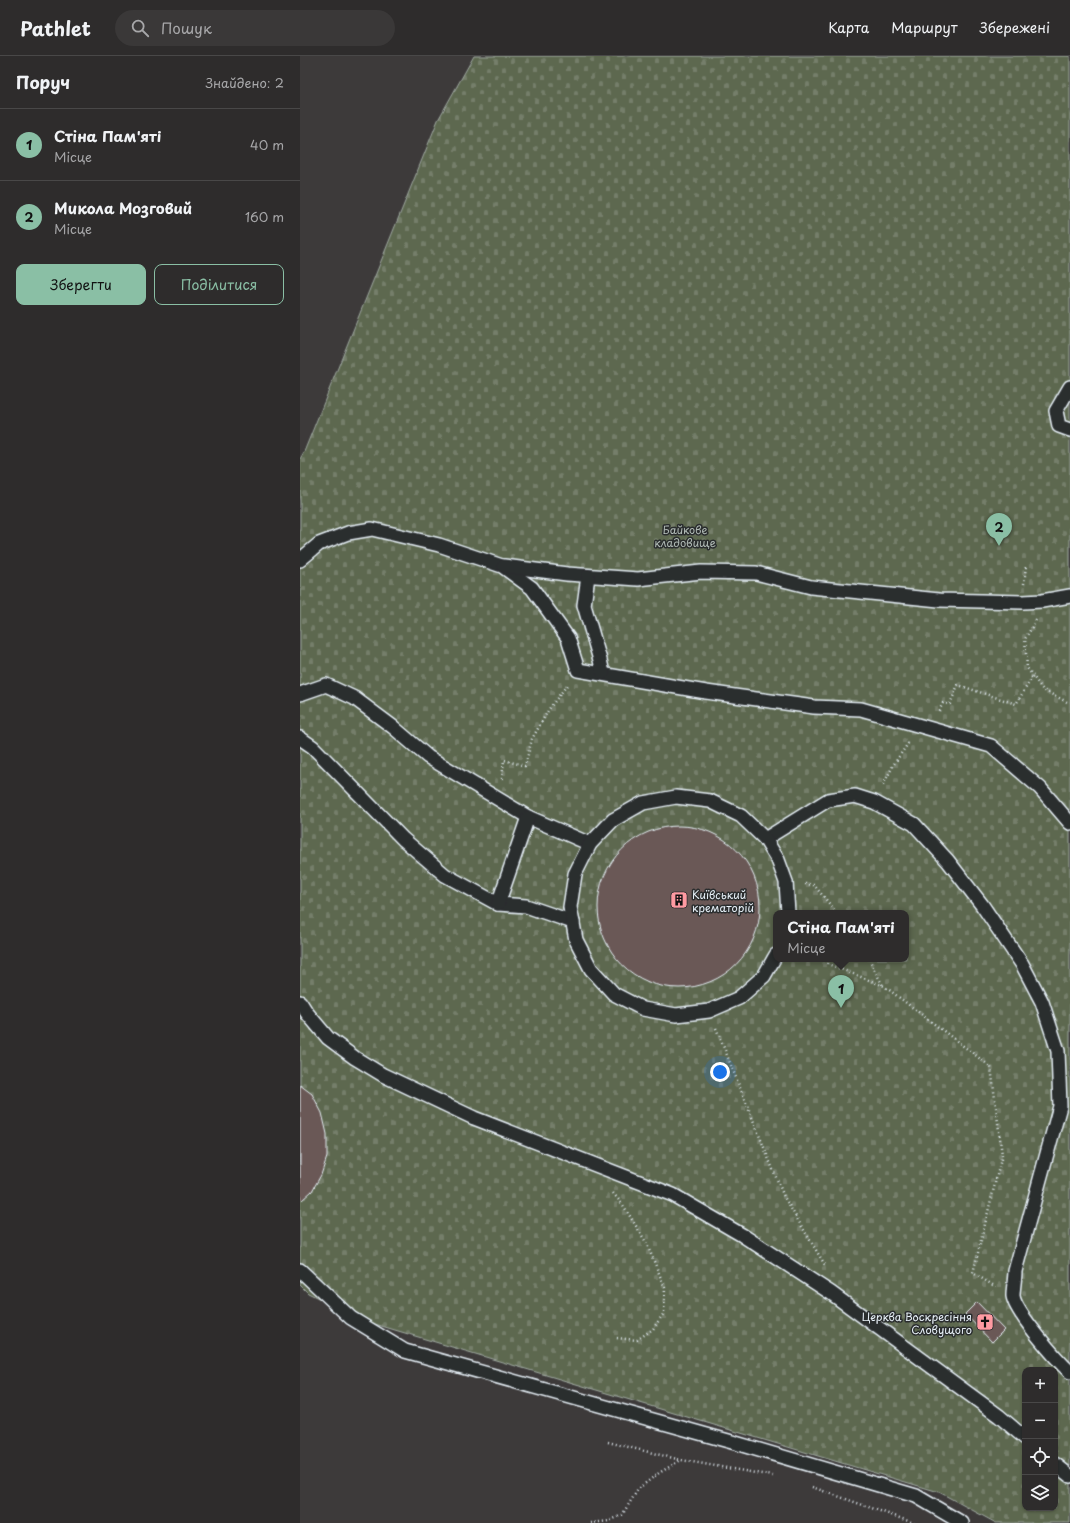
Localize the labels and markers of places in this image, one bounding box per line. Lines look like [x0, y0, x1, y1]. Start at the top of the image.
pin: 2 [986, 513, 1012, 546]
place label: Київський крематорій [692, 886, 754, 916]
building icon: Київський крематорій [669, 890, 689, 910]
pin: 1 [828, 975, 854, 1008]
place label: Церква Воскресіння Словущого [862, 1308, 972, 1338]
church icon: Церква Воскресіння Словущого [975, 1312, 995, 1332]

